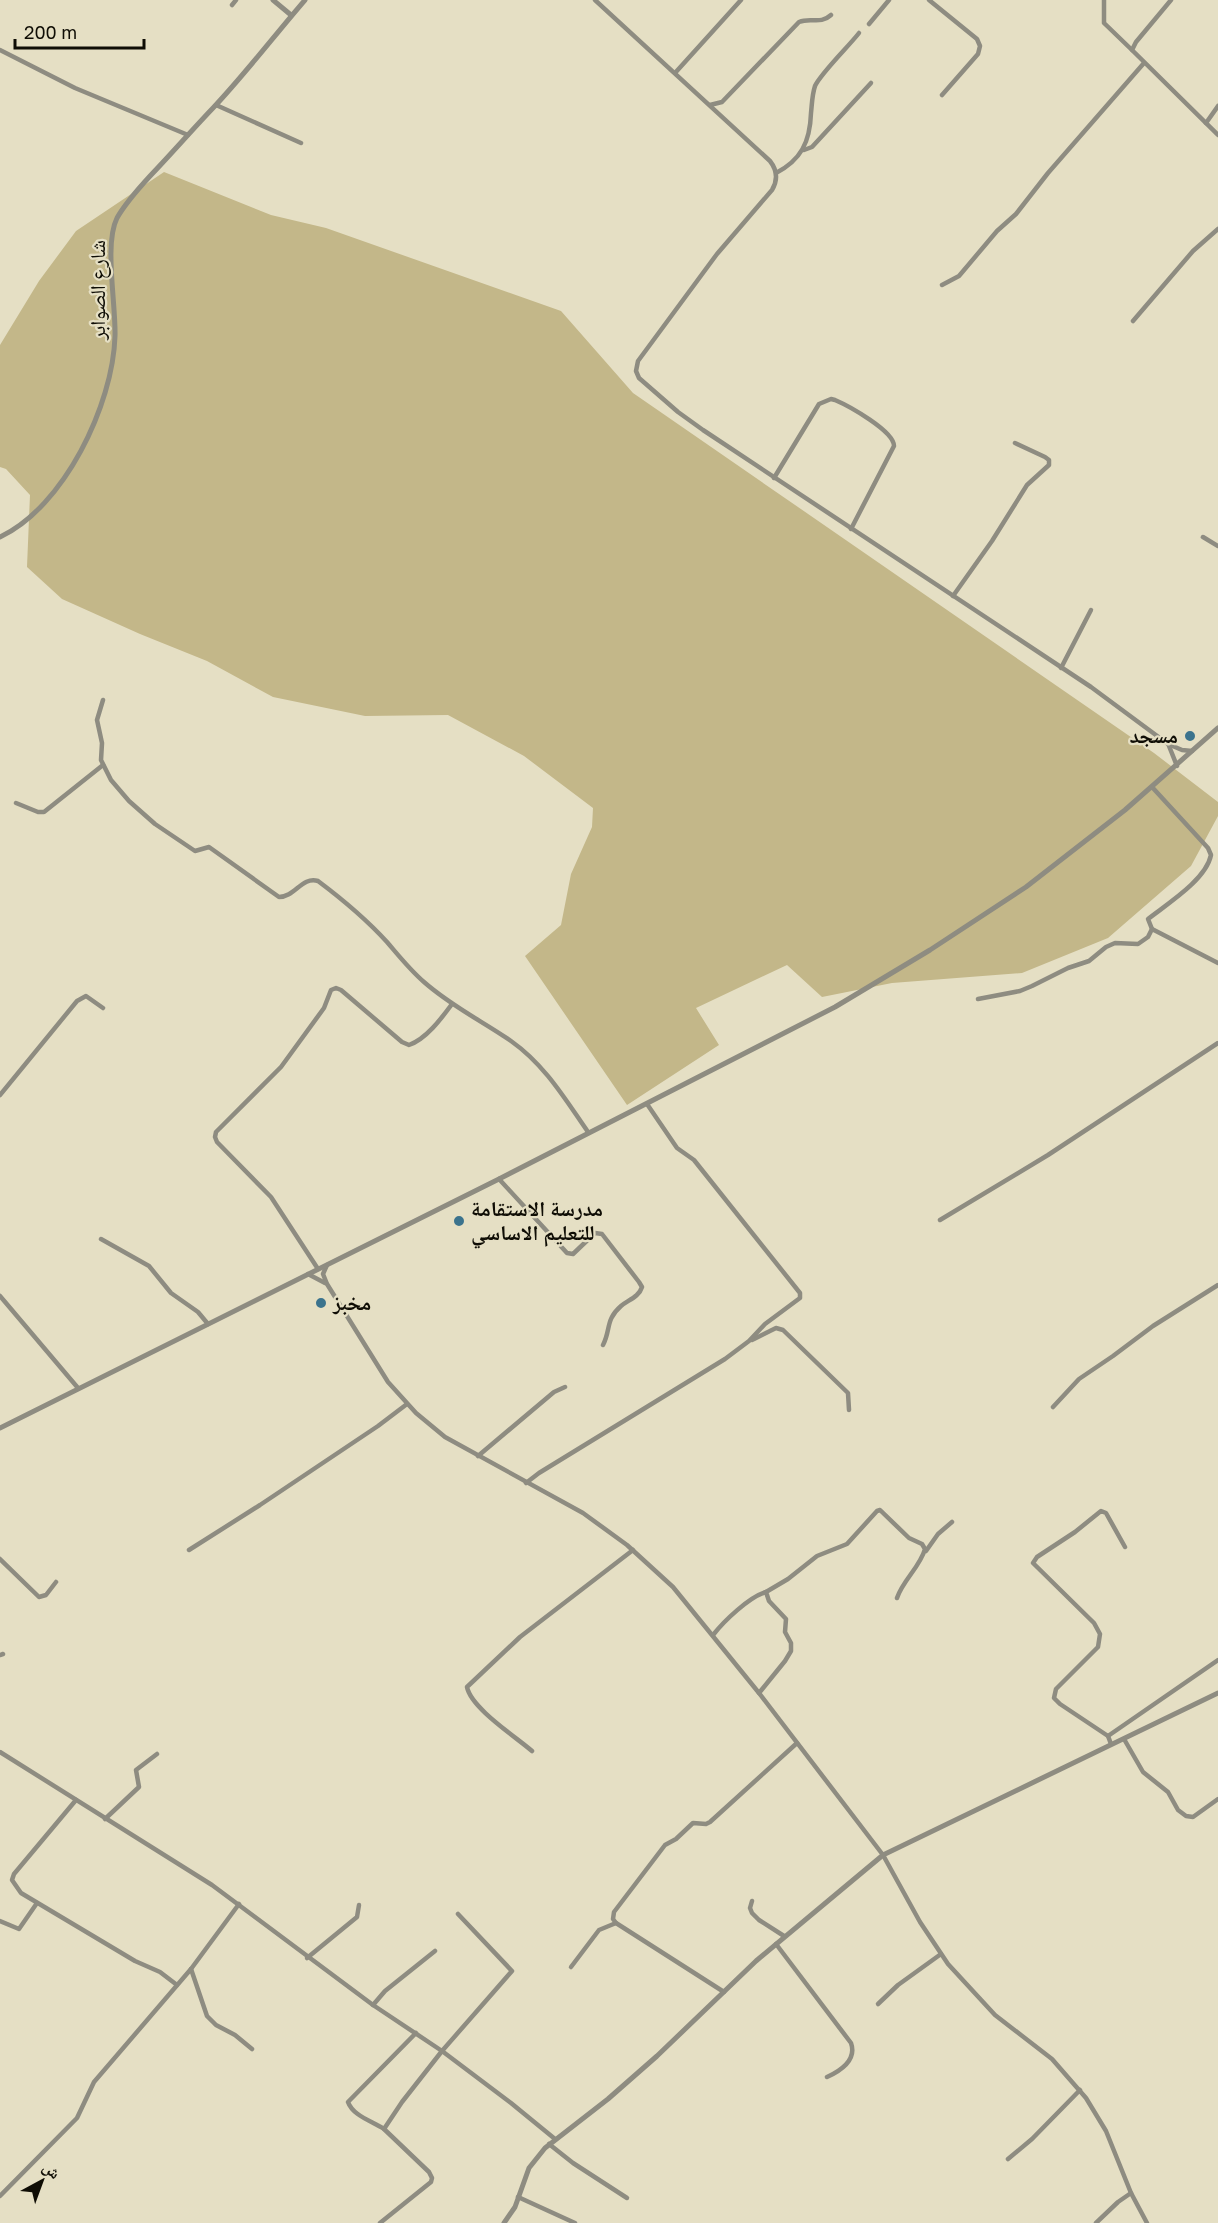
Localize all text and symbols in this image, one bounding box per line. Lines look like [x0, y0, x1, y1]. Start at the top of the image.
scale bar [15, 12, 144, 50]
text: 200 m [24, 21, 77, 43]
street label: شارع الصوابر [84, 240, 111, 341]
place label: مسجد [1129, 722, 1178, 748]
marker: مسجد [1183, 729, 1197, 743]
place label: مدرسة الاستقامة للتعليم الاساسي [471, 1195, 603, 1249]
marker: مدرسة الاستقامة للتعليم الاساسي [452, 1214, 466, 1228]
place label: مخبز [332, 1289, 371, 1315]
marker: مخبز [314, 1296, 328, 1310]
north arrow [12, 2151, 72, 2211]
text: ش [39, 2157, 65, 2183]

